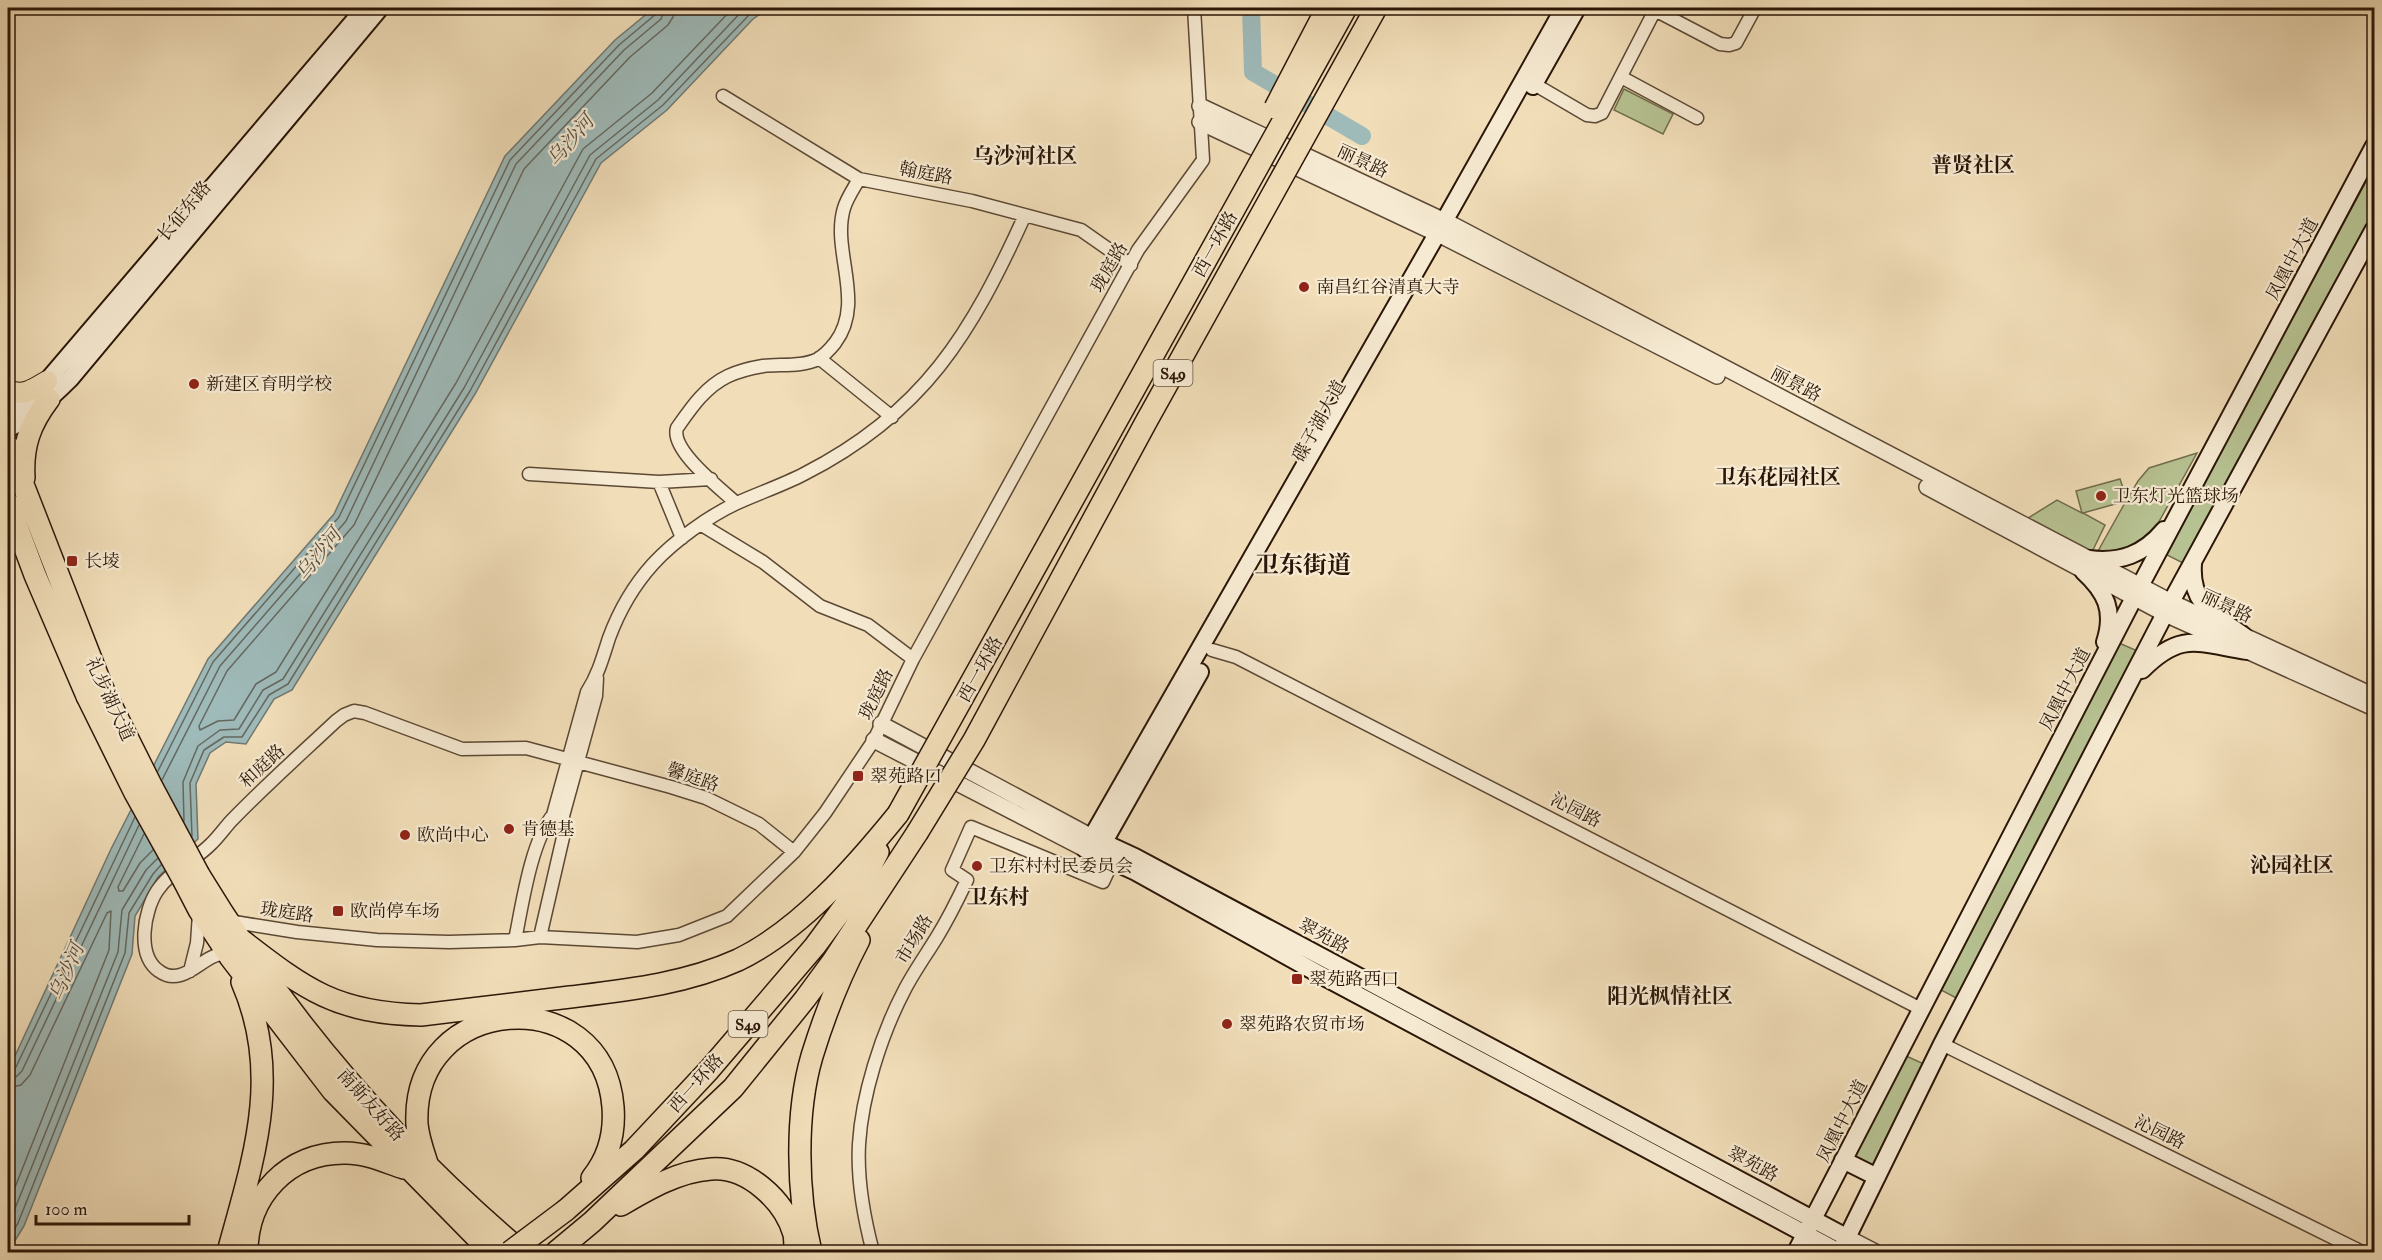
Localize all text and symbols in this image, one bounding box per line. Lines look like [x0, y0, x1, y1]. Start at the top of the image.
water label: 乌沙河 [541, 107, 601, 171]
street label: 丽景路 [1333, 140, 1392, 183]
district label: 乌沙河社区 [973, 143, 1078, 170]
district label: 普贤社区 [1931, 152, 2015, 179]
street label: 翰庭路 [897, 157, 955, 190]
street label: 长征东路 [152, 176, 216, 246]
street label: 西一环路 [1188, 207, 1243, 281]
street label: 凤凰中大道 [2261, 214, 2324, 304]
street label: 珑庭路 [1086, 238, 1133, 296]
place label: 南昌红谷清真大寺 [1316, 276, 1460, 299]
marker: 南昌红谷清真大寺 [1297, 280, 1311, 294]
road number: S49 [1154, 360, 1192, 386]
street label: 丽景路 [1767, 362, 1825, 407]
place label: 新建区育明学校 [206, 373, 332, 396]
street label: 碟子湖大道 [1288, 376, 1351, 466]
marker: 新建区育明学校 [187, 377, 201, 391]
district label: 卫东花园社区 [1715, 464, 1841, 491]
place label: 卫东灯光篮球场 [2113, 485, 2239, 508]
marker: 卫东灯光篮球场 [2094, 489, 2108, 503]
water label: 乌沙河 [290, 521, 349, 585]
place label: 长堎 [84, 550, 120, 573]
district label: 卫东街道 [1255, 550, 1351, 581]
marker: 长堎 [65, 554, 79, 568]
street label: 丽景路 [2197, 585, 2256, 628]
street label: 西一环路 [953, 632, 1008, 706]
street label: 凤凰中大道 [2035, 644, 2096, 735]
street label: 礼步湖大道 [80, 654, 139, 745]
street label: 珑庭路 [854, 665, 899, 724]
street label: 和庭路 [235, 740, 290, 793]
street label: 馨庭路 [664, 758, 722, 797]
place label: 翠苑路口 [870, 765, 942, 788]
marker: 翠苑路口 [851, 769, 865, 783]
street label: 沁园路 [1546, 788, 1605, 833]
place label: 肯德基 [521, 818, 575, 841]
marker: 肯德基 [502, 822, 516, 836]
place label: 欧尚中心 [417, 824, 489, 847]
marker: 欧尚中心 [398, 828, 412, 842]
district label: 沁园社区 [2250, 852, 2334, 879]
place label: 卫东村村民委员会 [989, 855, 1133, 878]
marker: 卫东村村民委员会 [970, 859, 984, 873]
district label: 卫东村 [967, 884, 1030, 911]
street label: 珑庭路 [259, 897, 315, 928]
place label: 欧尚停车场 [350, 900, 440, 923]
marker: 欧尚停车场 [331, 904, 345, 918]
street label: 市场路 [891, 910, 938, 968]
street label: 翠苑路 [1295, 914, 1353, 959]
water label: 乌沙河 [43, 937, 91, 1005]
place label: 翠苑路西口 [1309, 968, 1399, 991]
marker: 翠苑路西口 [1290, 972, 1304, 986]
district label: 阳光枫情社区 [1607, 983, 1733, 1010]
road number: S49 [728, 1011, 768, 1037]
place label: 翠苑路农贸市场 [1239, 1013, 1365, 1036]
marker: 翠苑路农贸市场 [1220, 1017, 1234, 1031]
street label: 西一环路 [664, 1049, 729, 1118]
street label: 南斯友好路 [332, 1064, 409, 1146]
street label: 凤凰中大道 [1812, 1076, 1873, 1167]
street label: 沁园路 [2130, 1110, 2189, 1155]
street label: 翠苑路 [1724, 1142, 1782, 1187]
scale bar [36, 1188, 189, 1226]
text: 100 m [45, 1198, 88, 1221]

